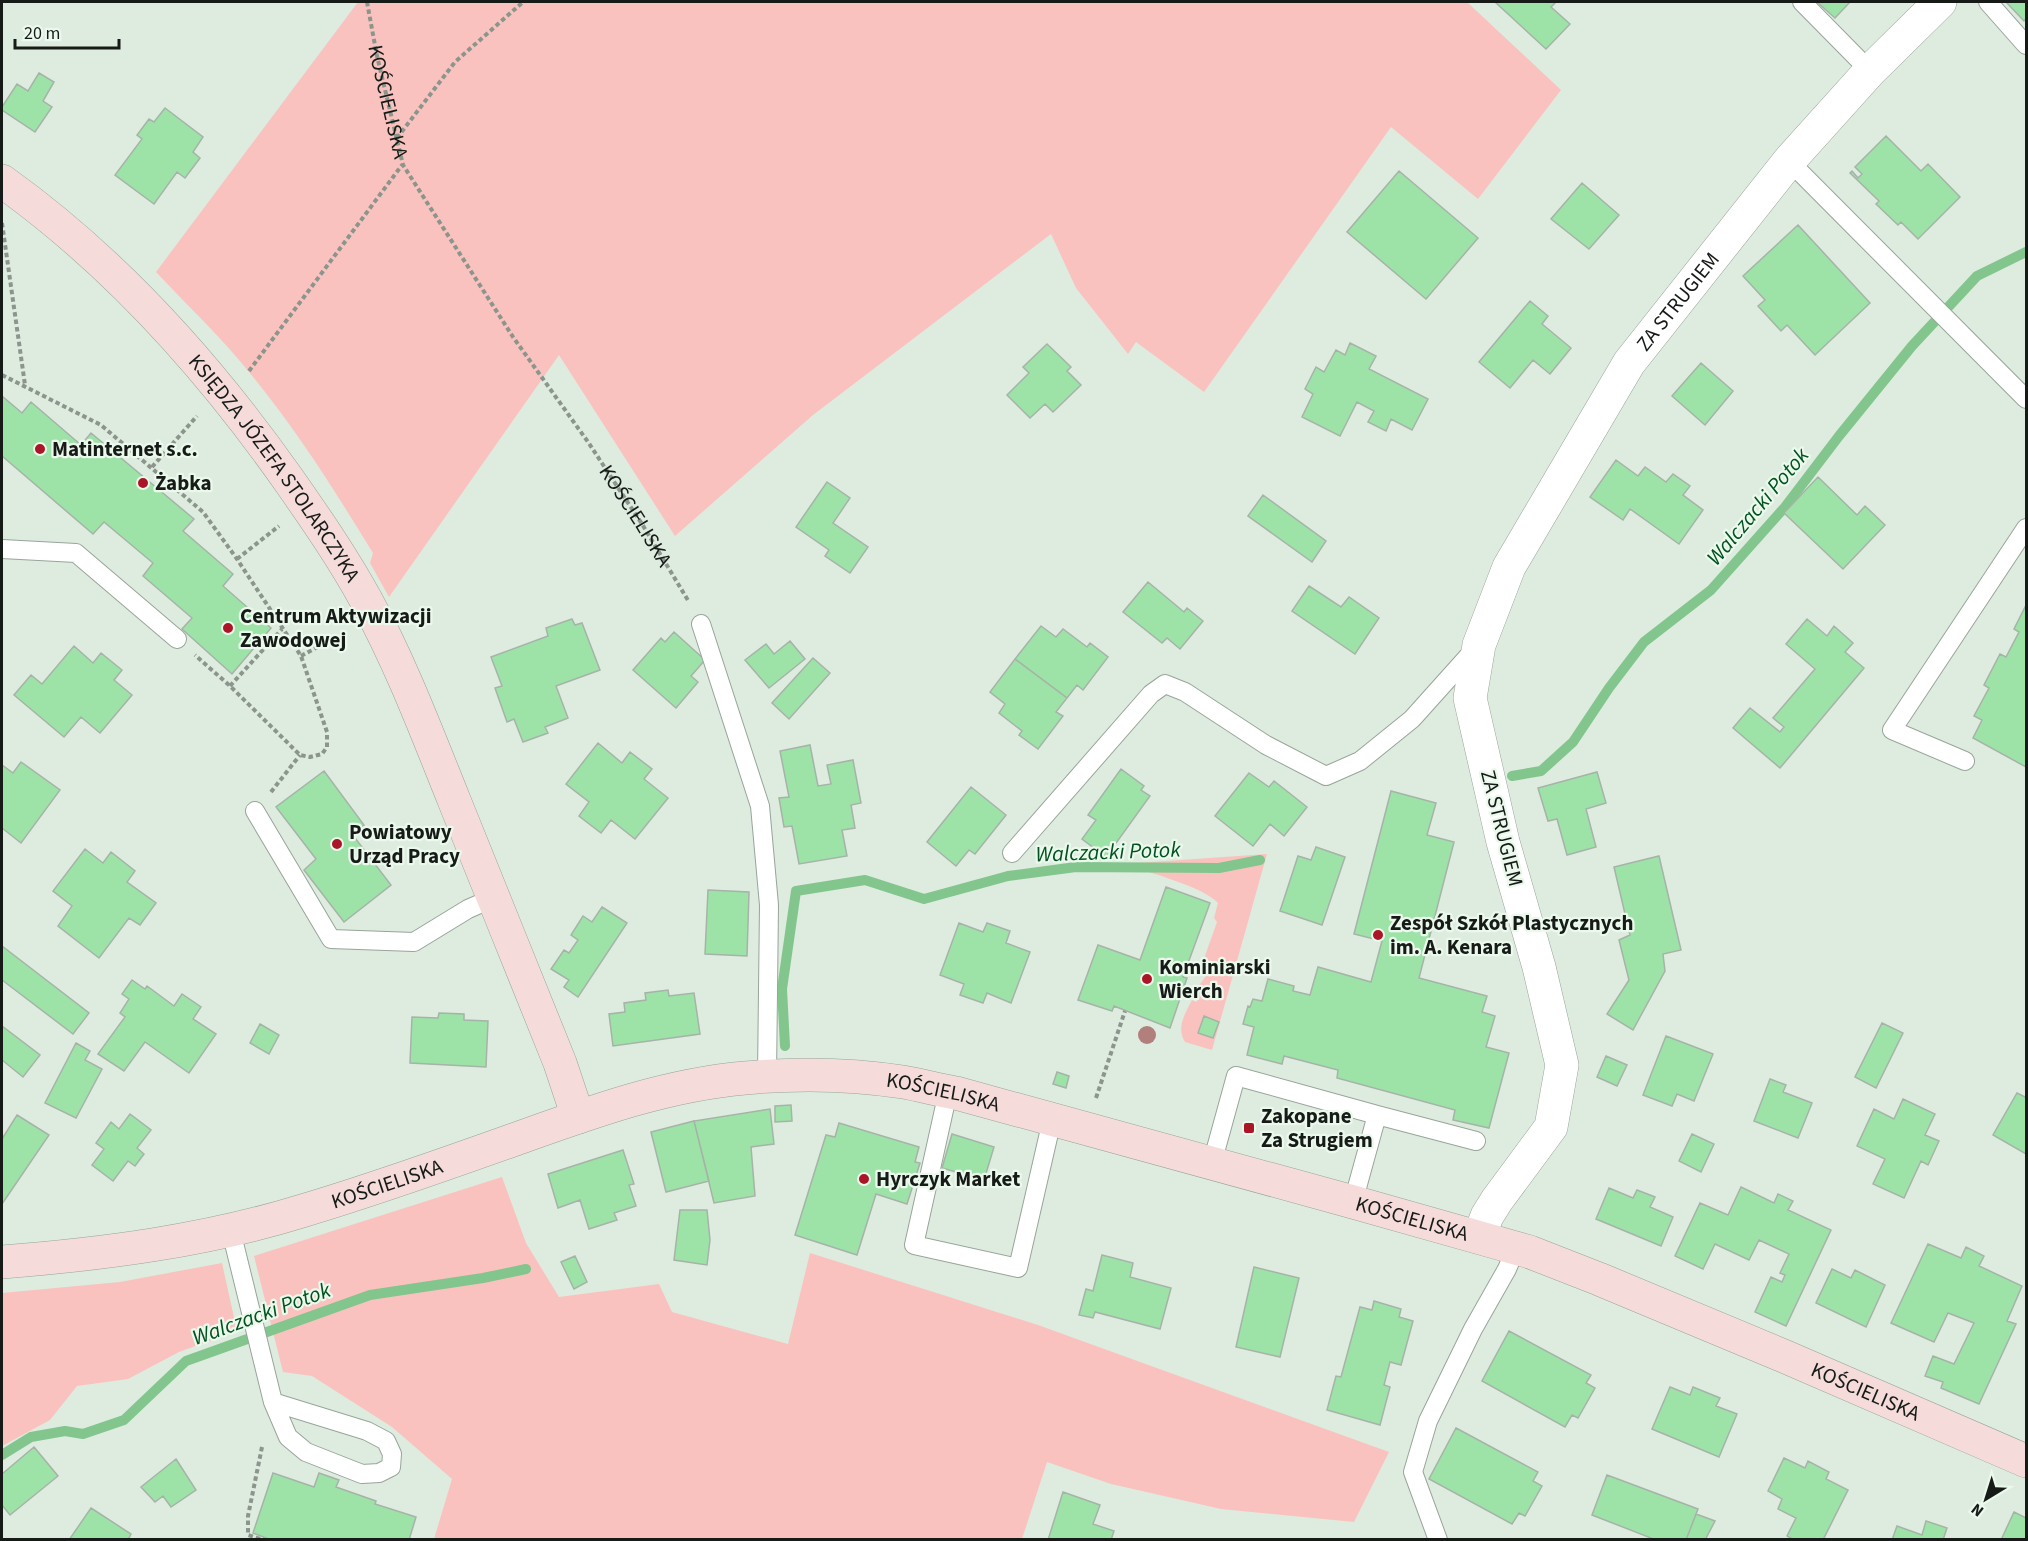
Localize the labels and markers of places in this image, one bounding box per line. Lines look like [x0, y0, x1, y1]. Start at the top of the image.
place label: Matinternet s.c. [52, 434, 198, 464]
marker: Matinternet s.c. [33, 442, 47, 456]
place label: Żabka [155, 468, 212, 498]
marker: Żabka [136, 476, 150, 490]
place label: Centrum Aktywizacji Zawodowej [240, 601, 431, 655]
marker: Centrum Aktywizacji Zawodowej [221, 621, 235, 635]
place label: Powiatowy Urząd Pracy [349, 817, 460, 871]
marker: Powiatowy Urząd Pracy [330, 837, 344, 851]
place label: Zespół Szkół Plastycznych im. A. Kenara [1390, 908, 1633, 962]
marker: Zespół Szkół Plastycznych im. A. Kenara [1371, 928, 1385, 942]
place label: Kominiarski Wierch [1159, 952, 1271, 1006]
marker: Kominiarski Wierch [1140, 972, 1154, 986]
place label: Zakopane Za Strugiem [1261, 1101, 1373, 1155]
marker: Zakopane Za Strugiem [1242, 1121, 1256, 1135]
place label: Hyrczyk Market [876, 1164, 1020, 1194]
marker: Hyrczyk Market [857, 1172, 871, 1186]

